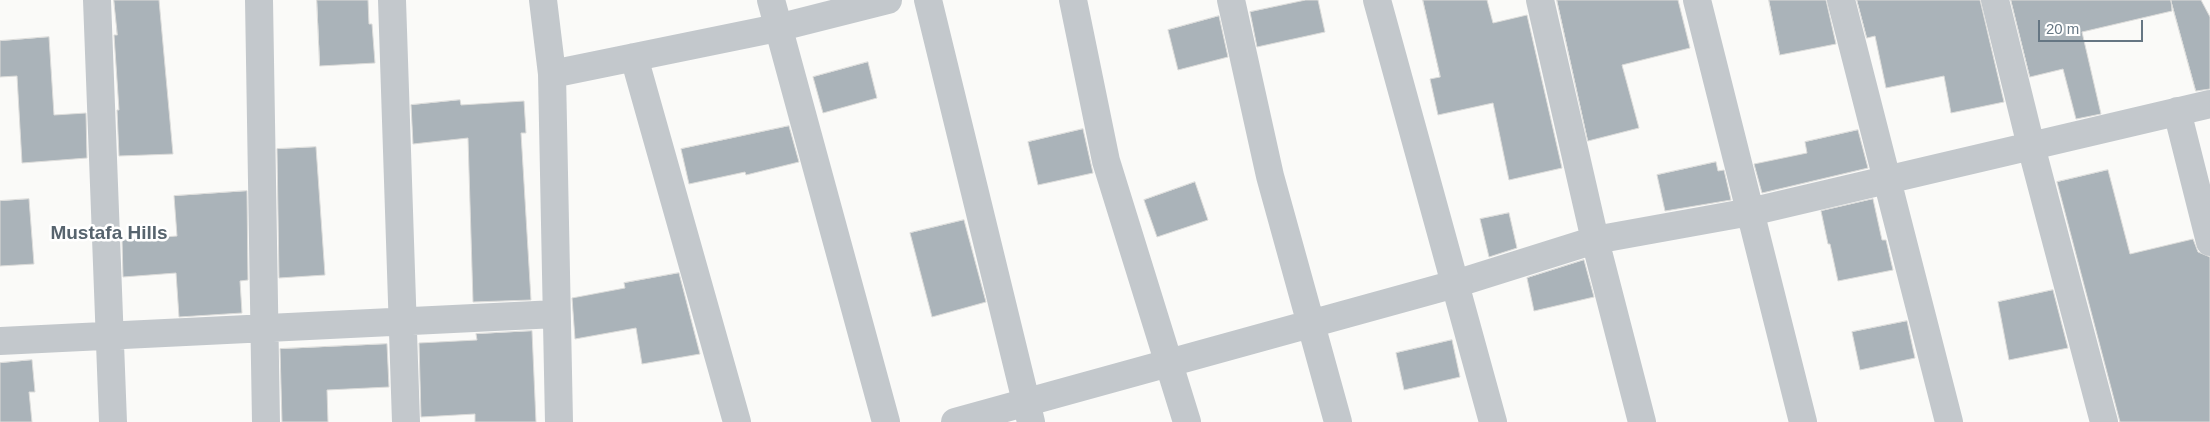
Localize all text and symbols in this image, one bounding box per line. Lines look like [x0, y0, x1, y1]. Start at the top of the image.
scale bar [2040, 10, 2145, 42]
text: 20 m [2046, 20, 2079, 37]
district label: Mustafa Hills [50, 223, 168, 245]

